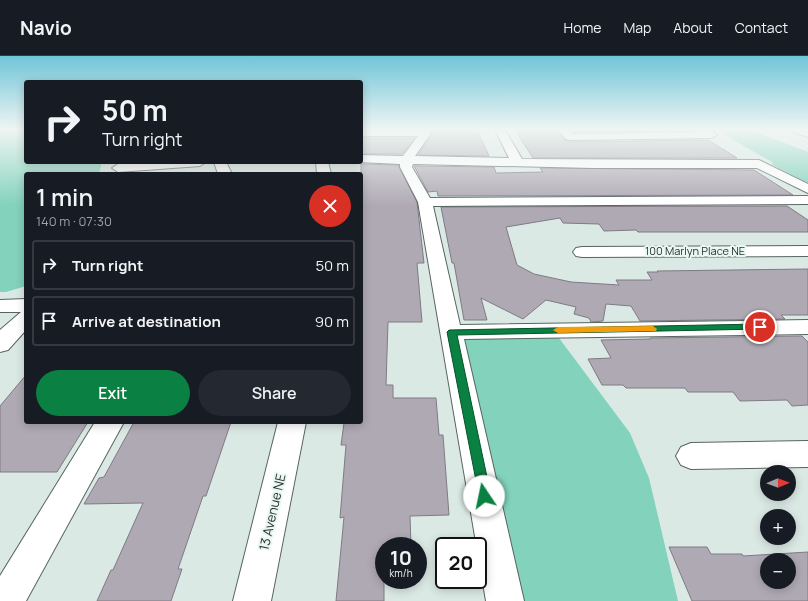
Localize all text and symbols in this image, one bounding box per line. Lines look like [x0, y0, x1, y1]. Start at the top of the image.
text: Navio [20, 15, 72, 41]
text: Home [564, 18, 601, 37]
text: Map [623, 18, 651, 37]
text: About [673, 18, 713, 37]
text: Contact [735, 18, 788, 37]
text: 50 m [102, 91, 168, 129]
icon: right [36, 96, 88, 148]
text: Turn right [102, 127, 183, 151]
text: 1 min [36, 180, 93, 213]
button: close [309, 185, 351, 227]
text: 140 m · 07:30 [36, 212, 112, 230]
street label: 100 Marlyn Place NE [645, 243, 745, 258]
icon: right [38, 254, 60, 276]
text: Turn right [72, 255, 143, 276]
text: 50 m [315, 255, 349, 276]
icon: arrive [38, 310, 60, 332]
pin [743, 310, 777, 344]
text: Arrive at destination [72, 311, 221, 332]
text: 90 m [315, 311, 349, 332]
icon: arrive [749, 316, 771, 338]
button: Exit [36, 370, 190, 416]
button: Share [198, 370, 351, 416]
north arrow [760, 465, 796, 501]
map controls [760, 465, 796, 589]
street label: 13 Avenue NE [254, 472, 290, 552]
position arrow [463, 475, 505, 517]
button: + [760, 509, 796, 545]
speed limit sign: 20 [435, 537, 487, 589]
text: 10 [390, 544, 412, 571]
button: − [760, 553, 796, 589]
text: km/h [389, 566, 413, 580]

